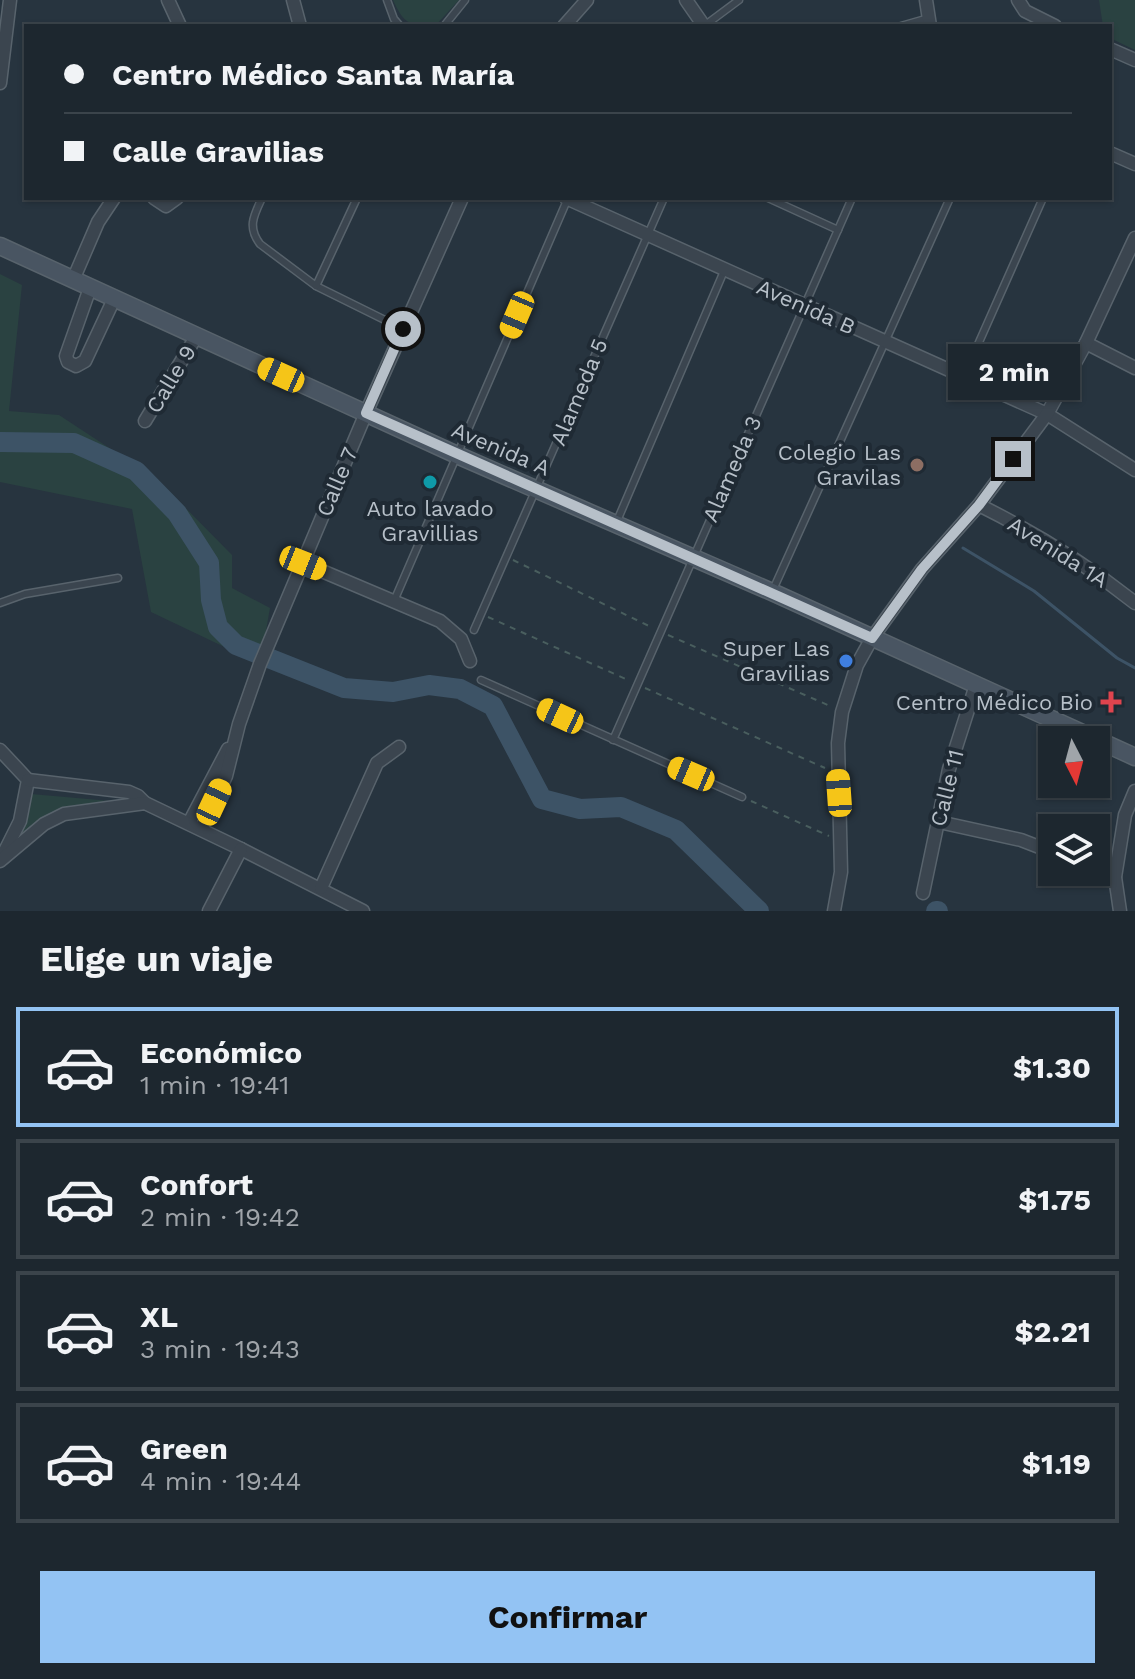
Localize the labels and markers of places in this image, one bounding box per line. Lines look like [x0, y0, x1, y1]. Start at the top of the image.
place label: Colegio Las Gravilas [778, 440, 901, 490]
marker: Colegio Las Gravilas [908, 456, 926, 474]
marker: Auto lavado Gravillias [421, 473, 439, 491]
place label: Auto lavado Gravillias [366, 496, 494, 546]
place label: Super Las Gravilias [723, 636, 830, 686]
marker: Super Las Gravilias [837, 652, 855, 670]
place label: Centro Médico Bio [896, 690, 1093, 715]
marker: Centro Médico Bio [1100, 691, 1122, 713]

